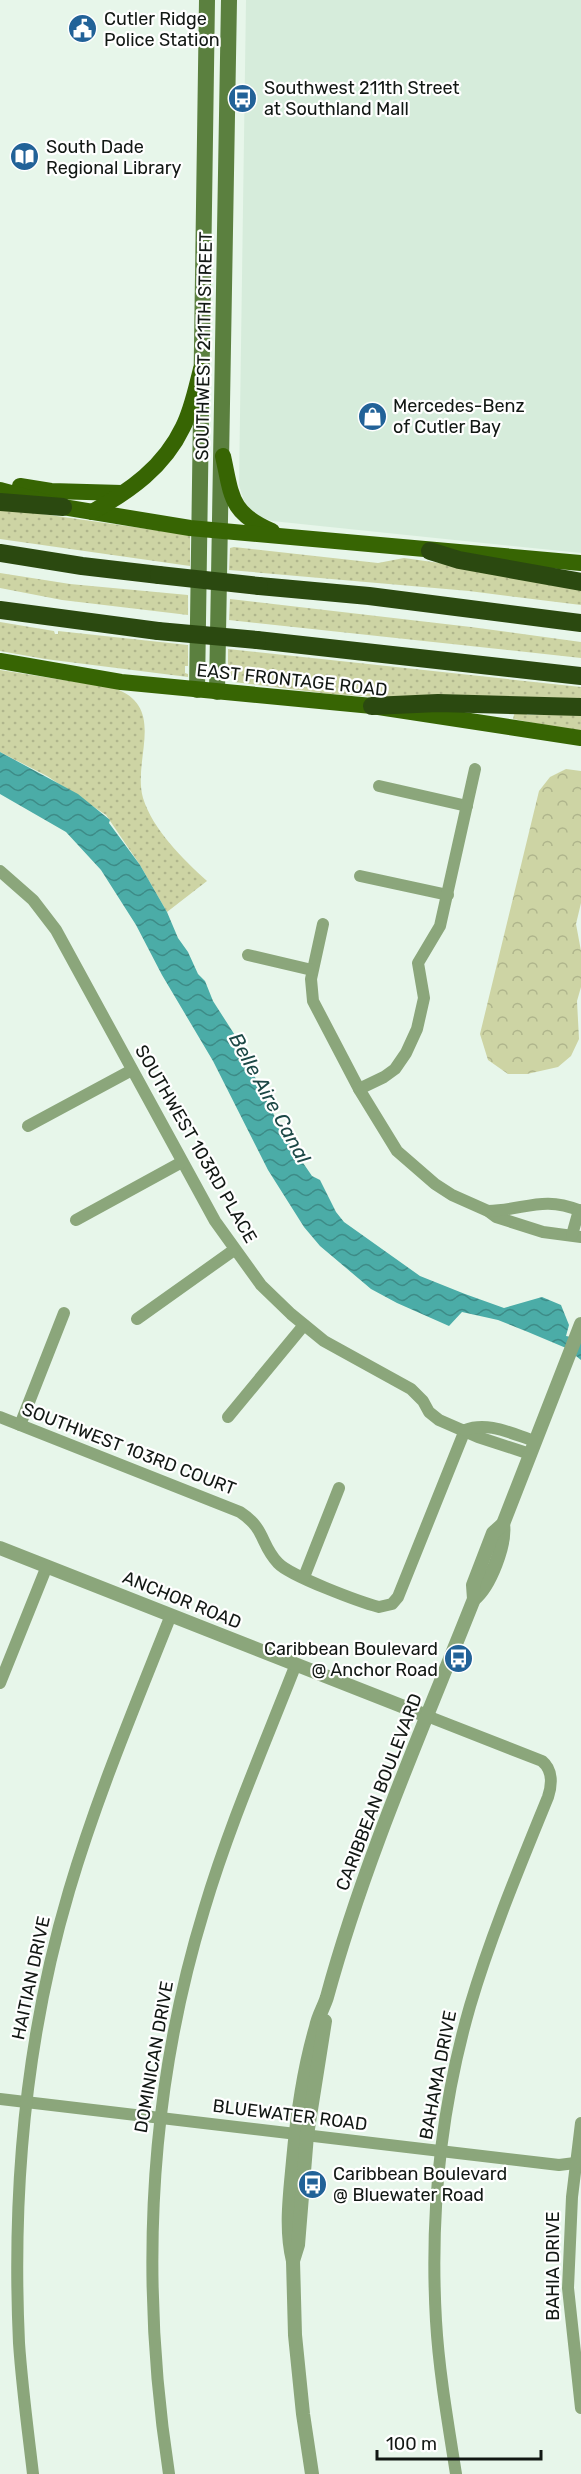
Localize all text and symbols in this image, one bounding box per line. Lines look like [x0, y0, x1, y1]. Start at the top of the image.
place label: Cutler Ridge Police Station [104, 8, 220, 51]
public building icon: Cutler Ridge Police Station [67, 13, 99, 45]
place label: Southwest 211th Street at Southland Mall [264, 77, 460, 120]
bus stop icon: Southwest 211th Street at Southland Mall [227, 82, 259, 114]
place label: South Dade Regional Library [46, 136, 181, 179]
library icon: South Dade Regional Library [9, 141, 41, 173]
street label: SOUTHWEST 211TH STREET [191, 231, 217, 461]
place label: Mercedes-Benz of Cutler Bay [393, 395, 525, 438]
shop icon: Mercedes-Benz of Cutler Bay [356, 400, 388, 432]
street label: EAST FRONTAGE ROAD [195, 659, 389, 701]
water label: Belle Aire Canal [224, 1028, 316, 1169]
street label: SOUTHWEST 103RD PLACE [130, 1041, 262, 1247]
street label: SOUTHWEST 103RD COURT [19, 1398, 239, 1500]
street label: ANCHOR ROAD [119, 1566, 245, 1634]
place label: Caribbean Boulevard @ Anchor Road [264, 1638, 438, 1681]
bus stop icon: Caribbean Boulevard @ Anchor Road [443, 1643, 475, 1675]
street label: CARIBBEAN BOULEVARD [331, 1690, 427, 1894]
street label: HAITIAN DRIVE [7, 1914, 55, 2042]
street label: DOMINICAN DRIVE [130, 1979, 178, 2135]
street label: BAHAMA DRIVE [415, 2009, 461, 2141]
street label: BLUEWATER ROAD [211, 2095, 369, 2135]
place label: Caribbean Boulevard @ Bluewater Road [333, 2163, 507, 2206]
bus stop icon: Caribbean Boulevard @ Bluewater Road [296, 2168, 328, 2200]
street label: BAHIA DRIVE [542, 2211, 564, 2321]
scale bar [377, 2423, 540, 2461]
text: 100 m [386, 2433, 437, 2455]

